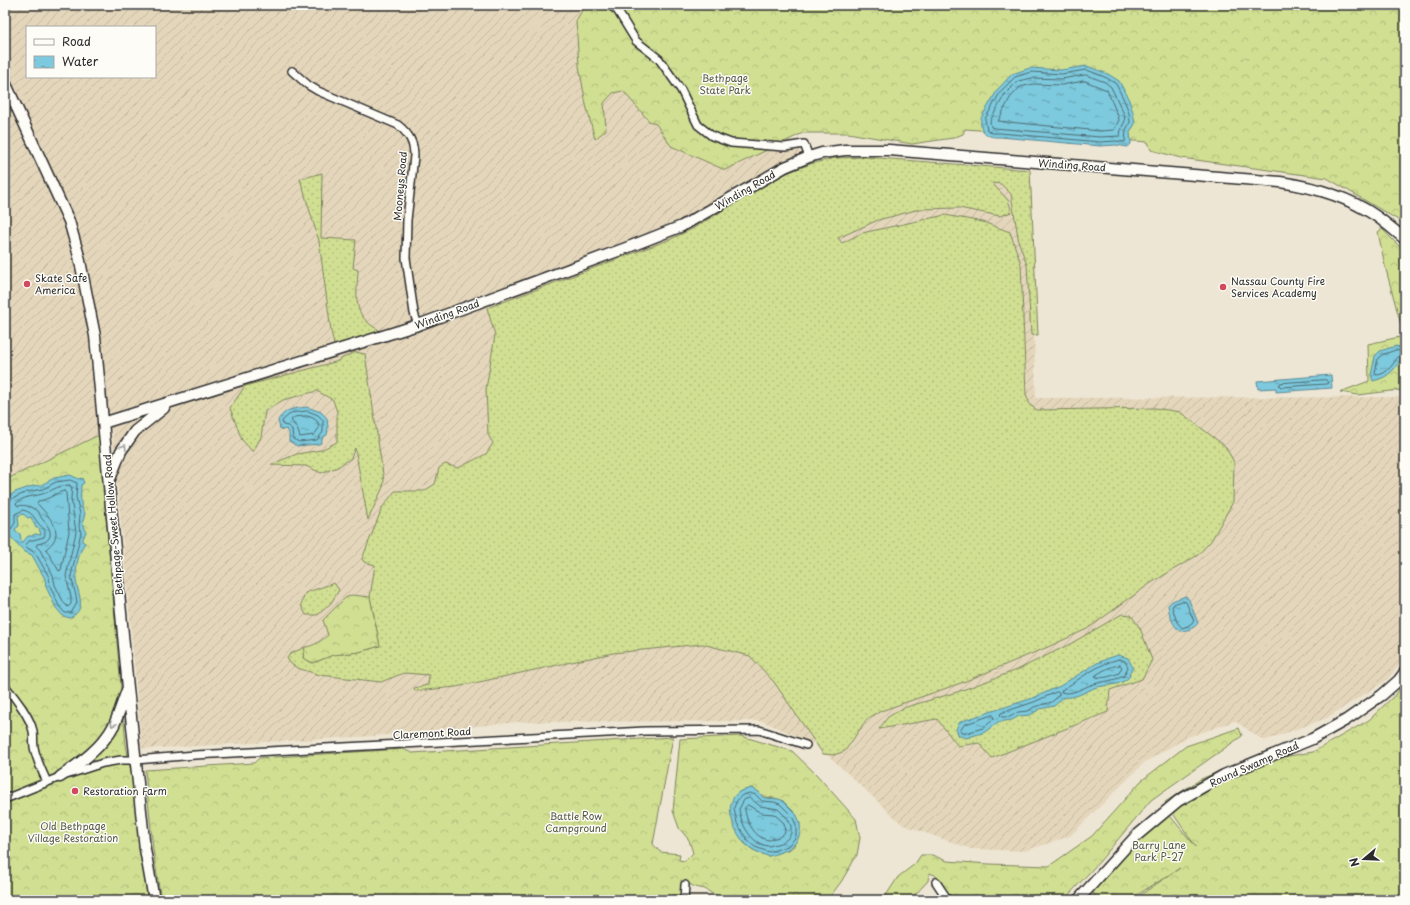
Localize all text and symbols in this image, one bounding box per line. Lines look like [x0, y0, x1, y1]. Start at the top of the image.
legend [26, 26, 156, 78]
text: Road [62, 32, 91, 50]
text: Water [62, 52, 99, 70]
park label: Bethpage State Park [699, 70, 751, 97]
street label: Mooneys Road [389, 151, 411, 221]
street label: Winding Road [1038, 155, 1106, 174]
street label: Winding Road [712, 166, 778, 213]
place label: Skate Safe America [35, 270, 87, 297]
place label: Nassau County Fire Services Academy [1231, 273, 1325, 300]
marker: Skate Safe America [22, 279, 32, 289]
marker: Nassau County Fire Services Academy [1218, 282, 1228, 292]
street label: Winding Road [412, 295, 481, 332]
one-way arrow [119, 444, 126, 451]
street label: Bethpage-Sweet Hollow Road [99, 454, 126, 596]
one-way arrow [110, 720, 118, 727]
street label: Claremont Road [392, 723, 472, 742]
street label: Round Swamp Road [1207, 737, 1301, 790]
place label: Restoration Farm [83, 783, 167, 798]
marker: Restoration Farm [70, 786, 80, 796]
park label: Battle Row Campground [545, 808, 607, 835]
park label: Old Bethpage Village Restoration [28, 818, 118, 845]
park label: Barry Lane Park P-27 [1132, 837, 1186, 864]
north arrow [1344, 839, 1384, 879]
text: N [1345, 855, 1364, 869]

